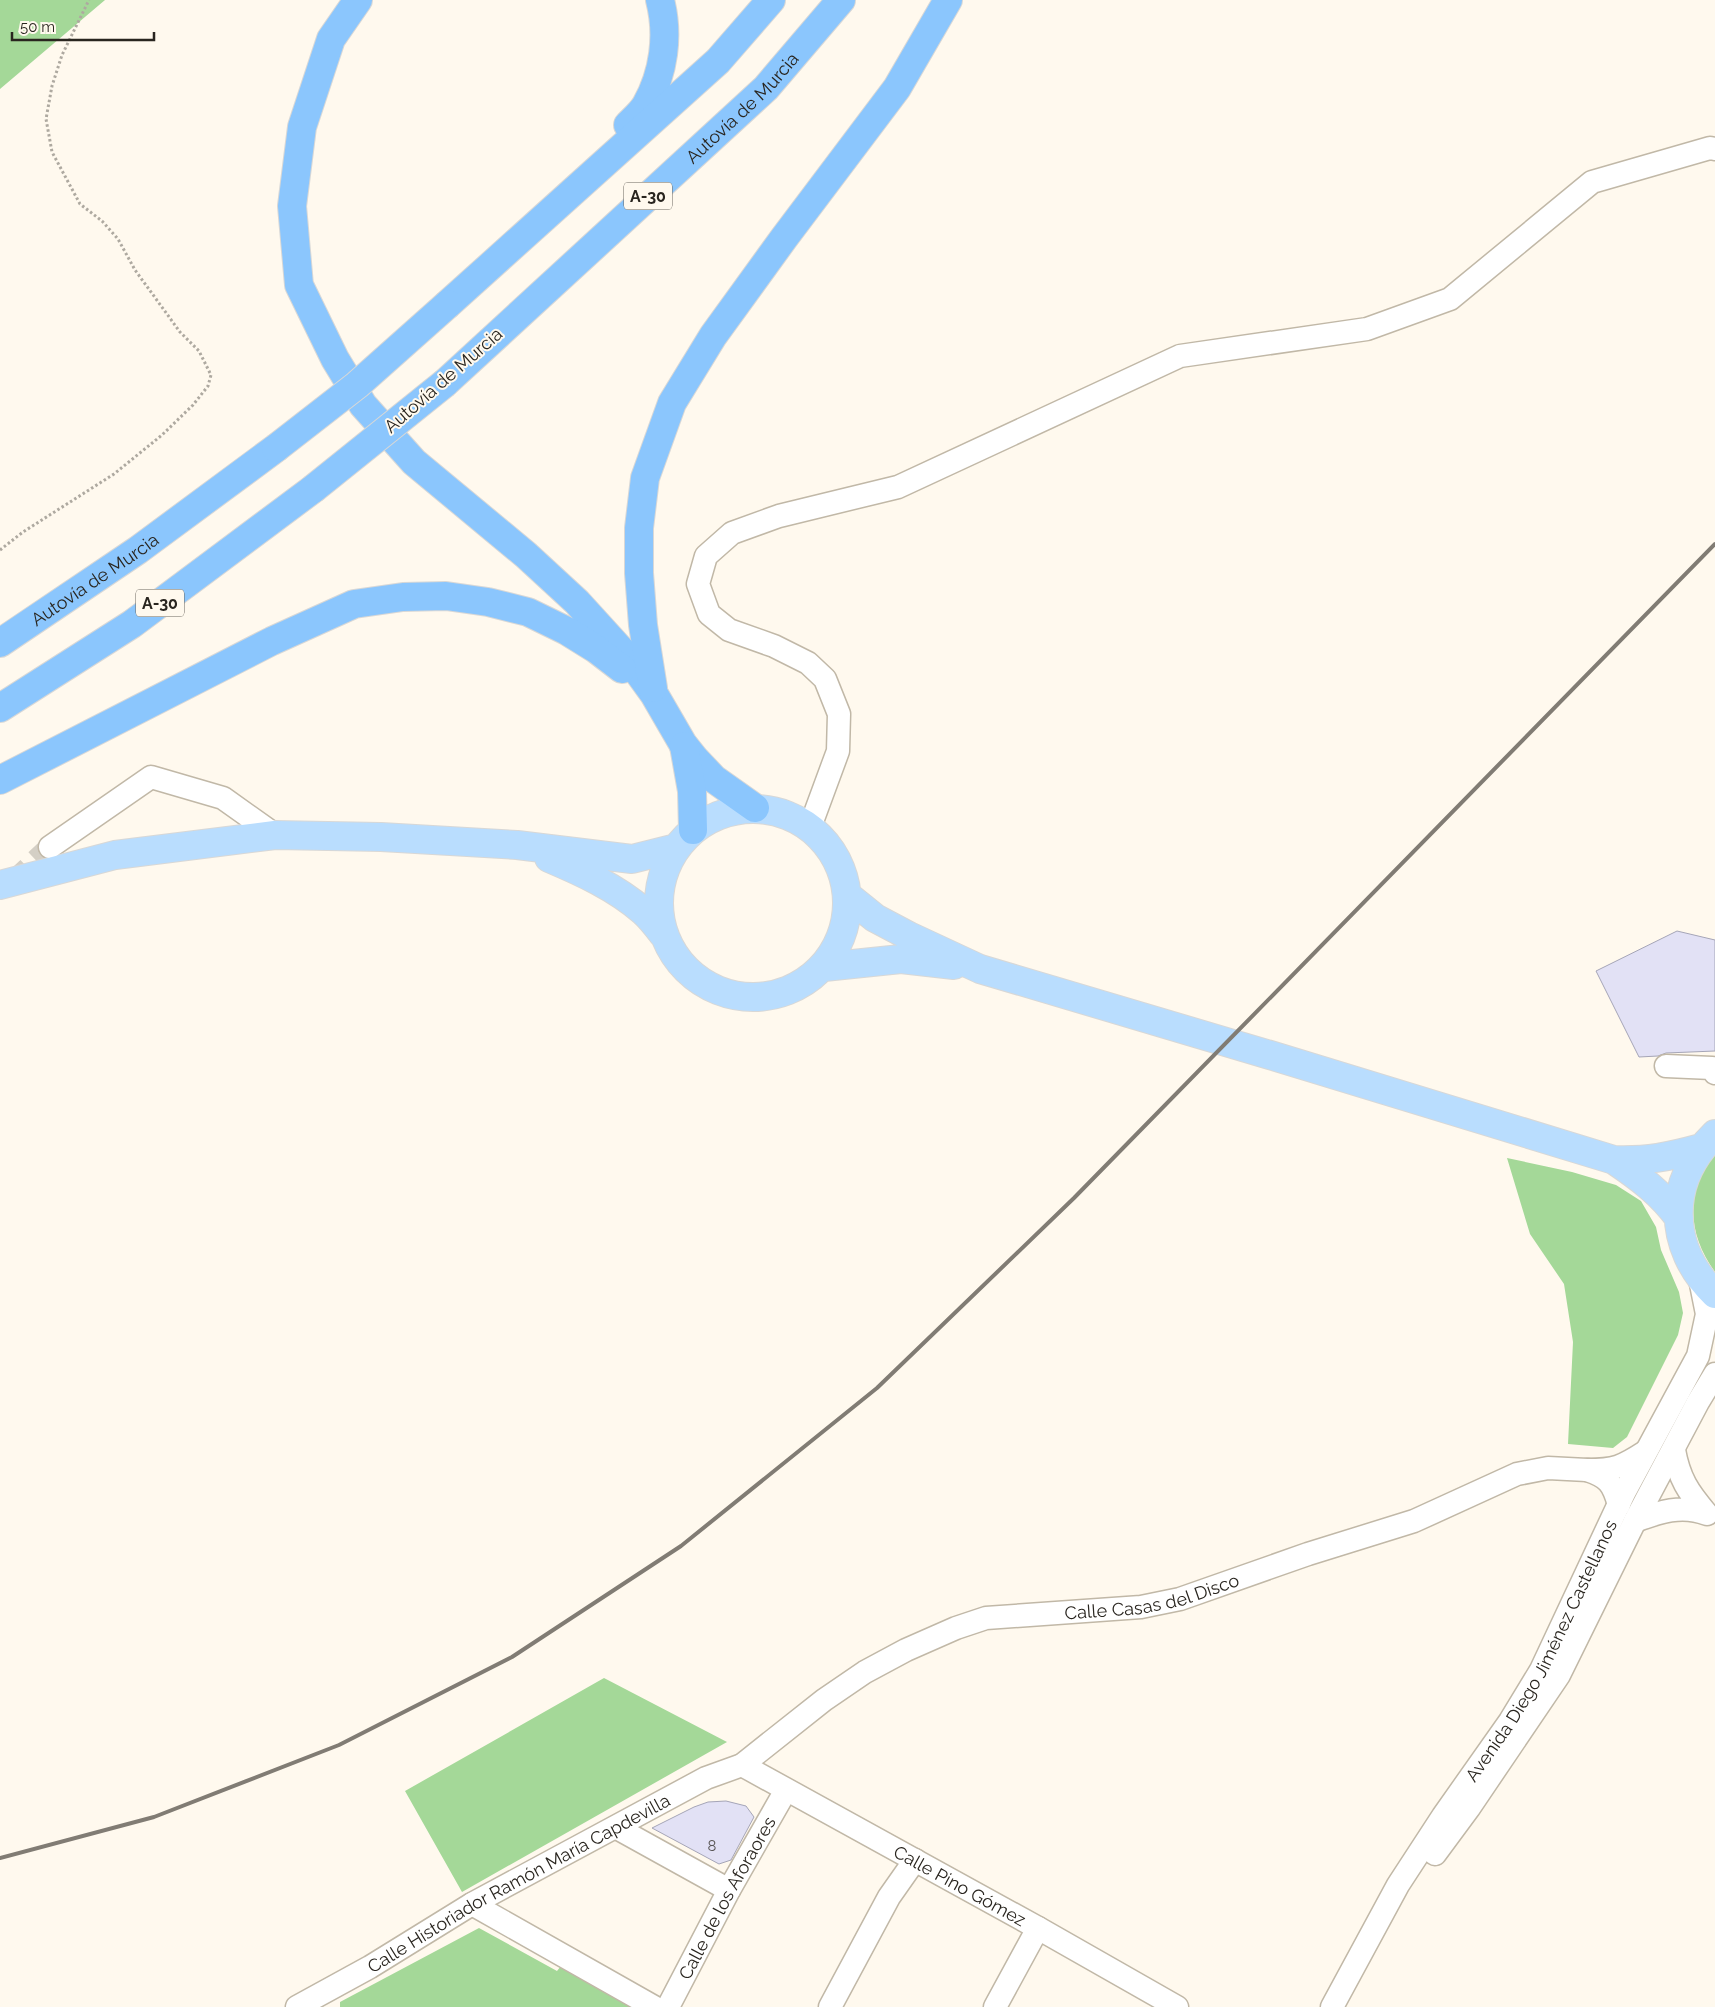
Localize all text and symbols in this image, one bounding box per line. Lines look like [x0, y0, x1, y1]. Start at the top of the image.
scale bar [12, 10, 155, 42]
text: 50 m [20, 18, 55, 36]
street label: Autovía de Murcia [681, 48, 802, 167]
road number: A-30 [624, 182, 672, 210]
street label: Autovía de Murcia [380, 323, 506, 437]
street label: Autovía de Murcia [27, 528, 162, 630]
road number: A-30 [136, 590, 184, 616]
street label: Avenida Diego Jiménez Castellanos [1460, 1516, 1621, 1785]
street label: Calle Casas del Disco [1064, 1569, 1242, 1623]
street label: Calle Historiador Ramón María Capdevilla [363, 1789, 673, 1977]
street label: Calle de los Aforaores [674, 1812, 779, 1983]
house number: 8 [708, 1837, 717, 1855]
street label: Calle Pino Gómez [890, 1840, 1030, 1930]

